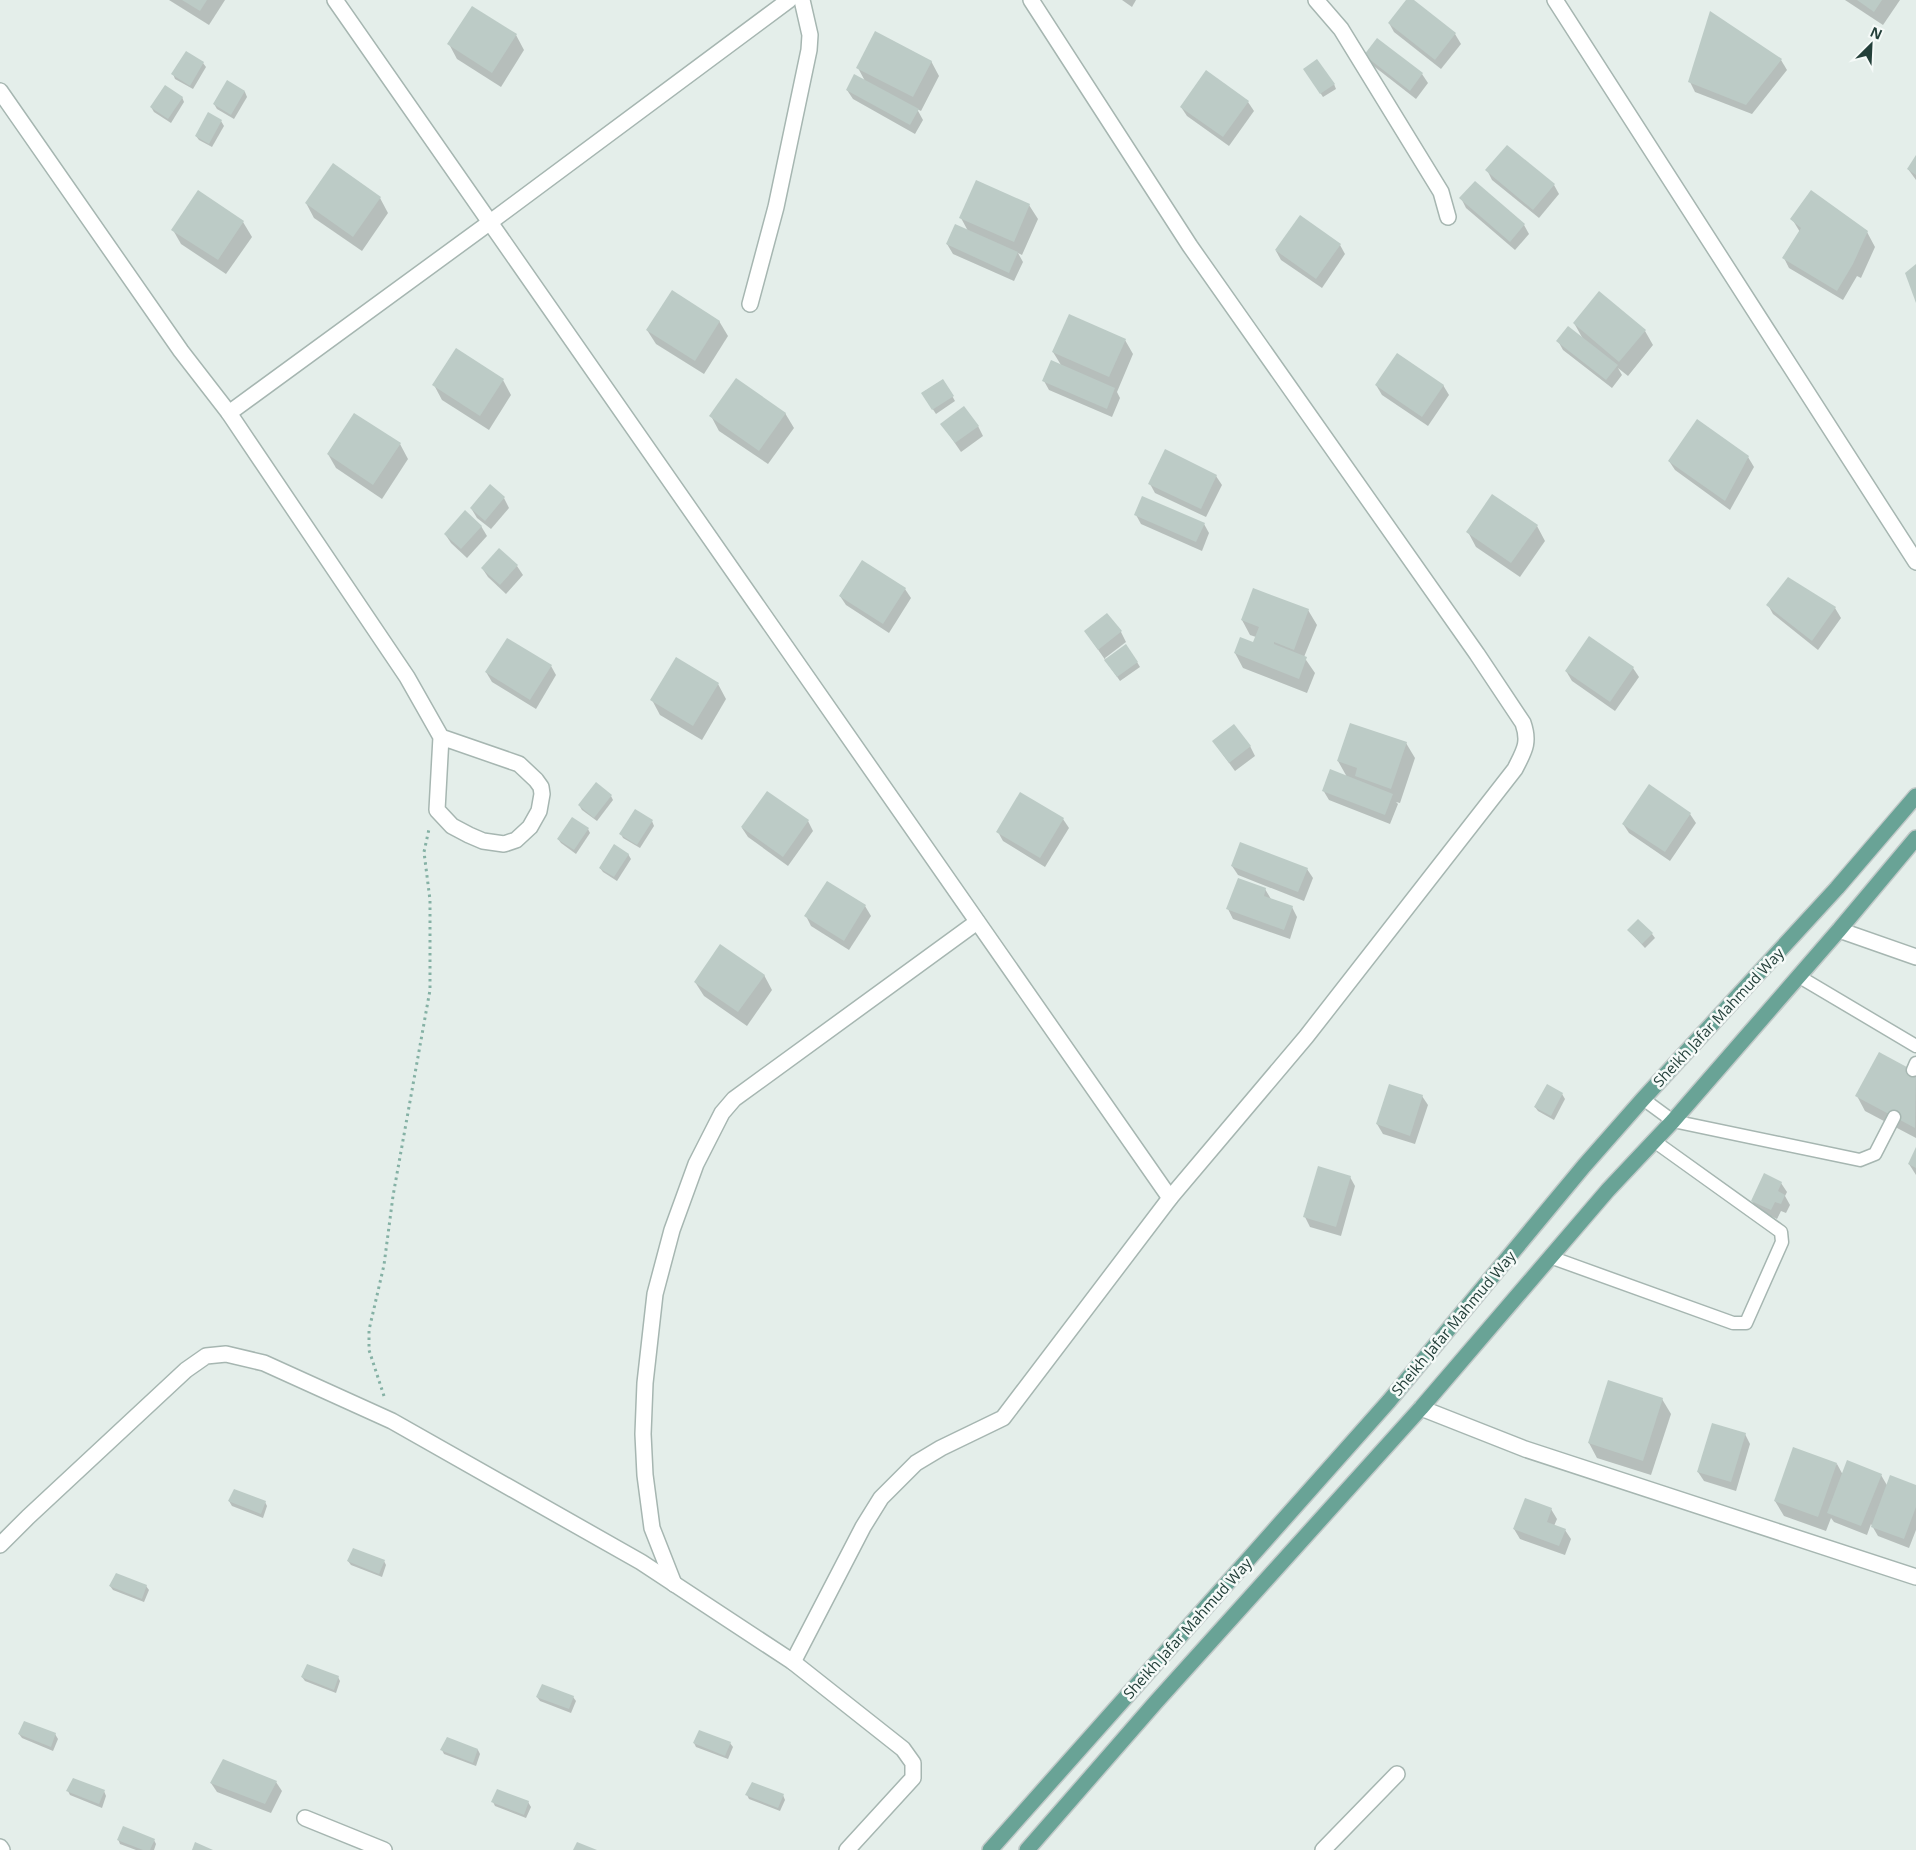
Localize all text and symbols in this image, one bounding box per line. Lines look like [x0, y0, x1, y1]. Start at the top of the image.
north arrow [1846, 20, 1896, 70]
text: N [1867, 22, 1886, 44]
street label: Sheikh Jafar Mahmud Way [1648, 943, 1788, 1091]
street label: Sheikh Jafar Mahmud Way [1386, 1246, 1520, 1400]
street label: Sheikh Jafar Mahmud Way [1118, 1553, 1256, 1703]

